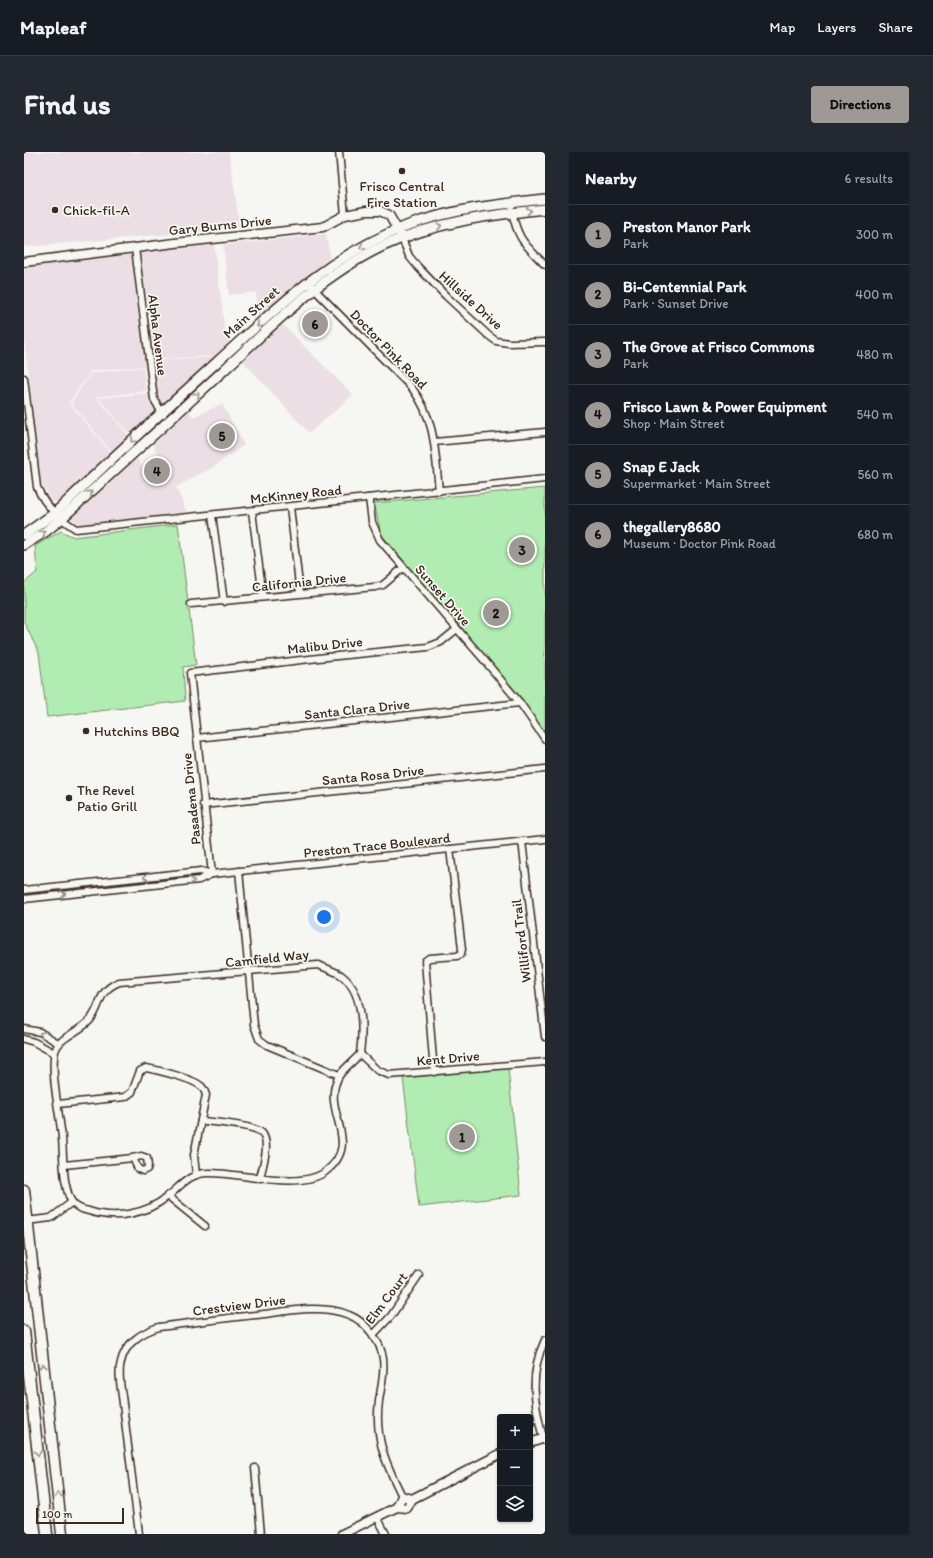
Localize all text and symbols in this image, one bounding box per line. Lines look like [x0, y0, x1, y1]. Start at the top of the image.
text: Mapleaf [20, 16, 86, 39]
text: Map [770, 19, 795, 36]
text: Layers [817, 19, 856, 36]
text: Share [878, 19, 913, 36]
button: Directions [811, 86, 909, 123]
text: Find us [24, 87, 111, 121]
marker: Frisco Central Fire Station [397, 166, 407, 176]
text: Nearby [585, 168, 637, 188]
text: 6 results [845, 171, 893, 186]
place label: Frisco Central Fire Station [360, 178, 445, 211]
place label: Chick-fil-A [63, 202, 130, 219]
marker: Chick-fil-A [50, 205, 60, 215]
one-way arrow [526, 207, 532, 216]
street label: Gary Burns Drive [168, 212, 273, 239]
text: Preston Manor Park [623, 218, 751, 236]
one-way arrow [435, 222, 442, 231]
text: 1 [595, 227, 601, 242]
text: 300 m [856, 227, 893, 242]
text: Park [623, 236, 649, 251]
one-way arrow [359, 242, 367, 250]
street label: Hillside Drive [435, 267, 506, 334]
text: Bi-Centennial Park [623, 278, 747, 296]
street label: Main Street [220, 283, 283, 342]
text: 2 [595, 287, 601, 302]
text: 400 m [855, 287, 893, 302]
street label: Alpha Avenue [144, 293, 171, 377]
text: Park · Sunset Drive [623, 296, 728, 311]
street label: Doctor Pink Road [346, 306, 431, 393]
pin: 6 [302, 309, 328, 339]
one-way arrow [256, 320, 263, 327]
text: The Grove at Frisco Commons [623, 338, 815, 356]
text: 3 [594, 347, 602, 362]
text: 480 m [856, 347, 893, 362]
text: Park [623, 356, 649, 371]
one-way arrow [192, 392, 199, 399]
text: Frisco Lawn & Power Equipment [623, 398, 827, 416]
text: 4 [594, 407, 602, 422]
text: 540 m [856, 407, 893, 422]
text: Shop · Main Street [623, 416, 725, 431]
pin: 5 [209, 421, 235, 451]
one-way arrow [130, 435, 138, 442]
pin: 4 [144, 456, 170, 486]
text: Snap E Jack [623, 458, 700, 476]
text: 5 [595, 467, 601, 482]
text: 560 m [857, 467, 893, 482]
text: Supermarket · Main Street [623, 476, 770, 491]
street label: McKinney Road [249, 481, 343, 508]
one-way arrow [85, 491, 92, 498]
text: thegallery8680 [623, 518, 721, 536]
text: 6 [595, 527, 601, 542]
text: 680 m [857, 527, 893, 542]
one-way arrow [39, 530, 46, 538]
pin: 3 [509, 535, 535, 565]
text: Museum · Doctor Pink Road [623, 536, 776, 551]
street label: Sunset Drive [411, 561, 474, 630]
street label: California Drive [251, 569, 347, 596]
pin: 2 [483, 598, 509, 628]
street label: Malibu Drive [287, 633, 364, 658]
street label: Santa Clara Drive [303, 695, 411, 723]
place label: Hutchins BBQ [94, 723, 179, 740]
marker: Hutchins BBQ [81, 726, 91, 736]
street label: Pasadena Drive [178, 752, 205, 846]
street label: Santa Rosa Drive [321, 762, 425, 789]
place label: The Revel Patio Grill [77, 782, 137, 815]
marker: The Revel Patio Grill [64, 793, 74, 803]
street label: Preston Trace Boulevard [303, 829, 452, 862]
one-way arrow [142, 872, 149, 881]
one-way arrow [189, 876, 195, 885]
one-way arrow [60, 890, 66, 899]
street label: Williford Trail [508, 898, 535, 984]
your location [314, 907, 334, 927]
street label: Camfield Way [224, 946, 310, 971]
one-way arrow [39, 1031, 46, 1039]
street label: Kent Drive [416, 1047, 480, 1070]
pin: 1 [449, 1122, 475, 1152]
street label: Elm Court [361, 1269, 411, 1328]
street label: Crestview Drive [192, 1291, 287, 1320]
one-way arrow [39, 1363, 48, 1369]
map controls [497, 1414, 533, 1522]
button: + [497, 1414, 533, 1450]
one-way arrow [33, 1450, 42, 1456]
button: − [497, 1450, 533, 1486]
button: layers [497, 1486, 533, 1522]
one-way arrow [53, 1492, 62, 1498]
scale bar [36, 1506, 124, 1525]
text: 100 m [42, 1508, 72, 1521]

